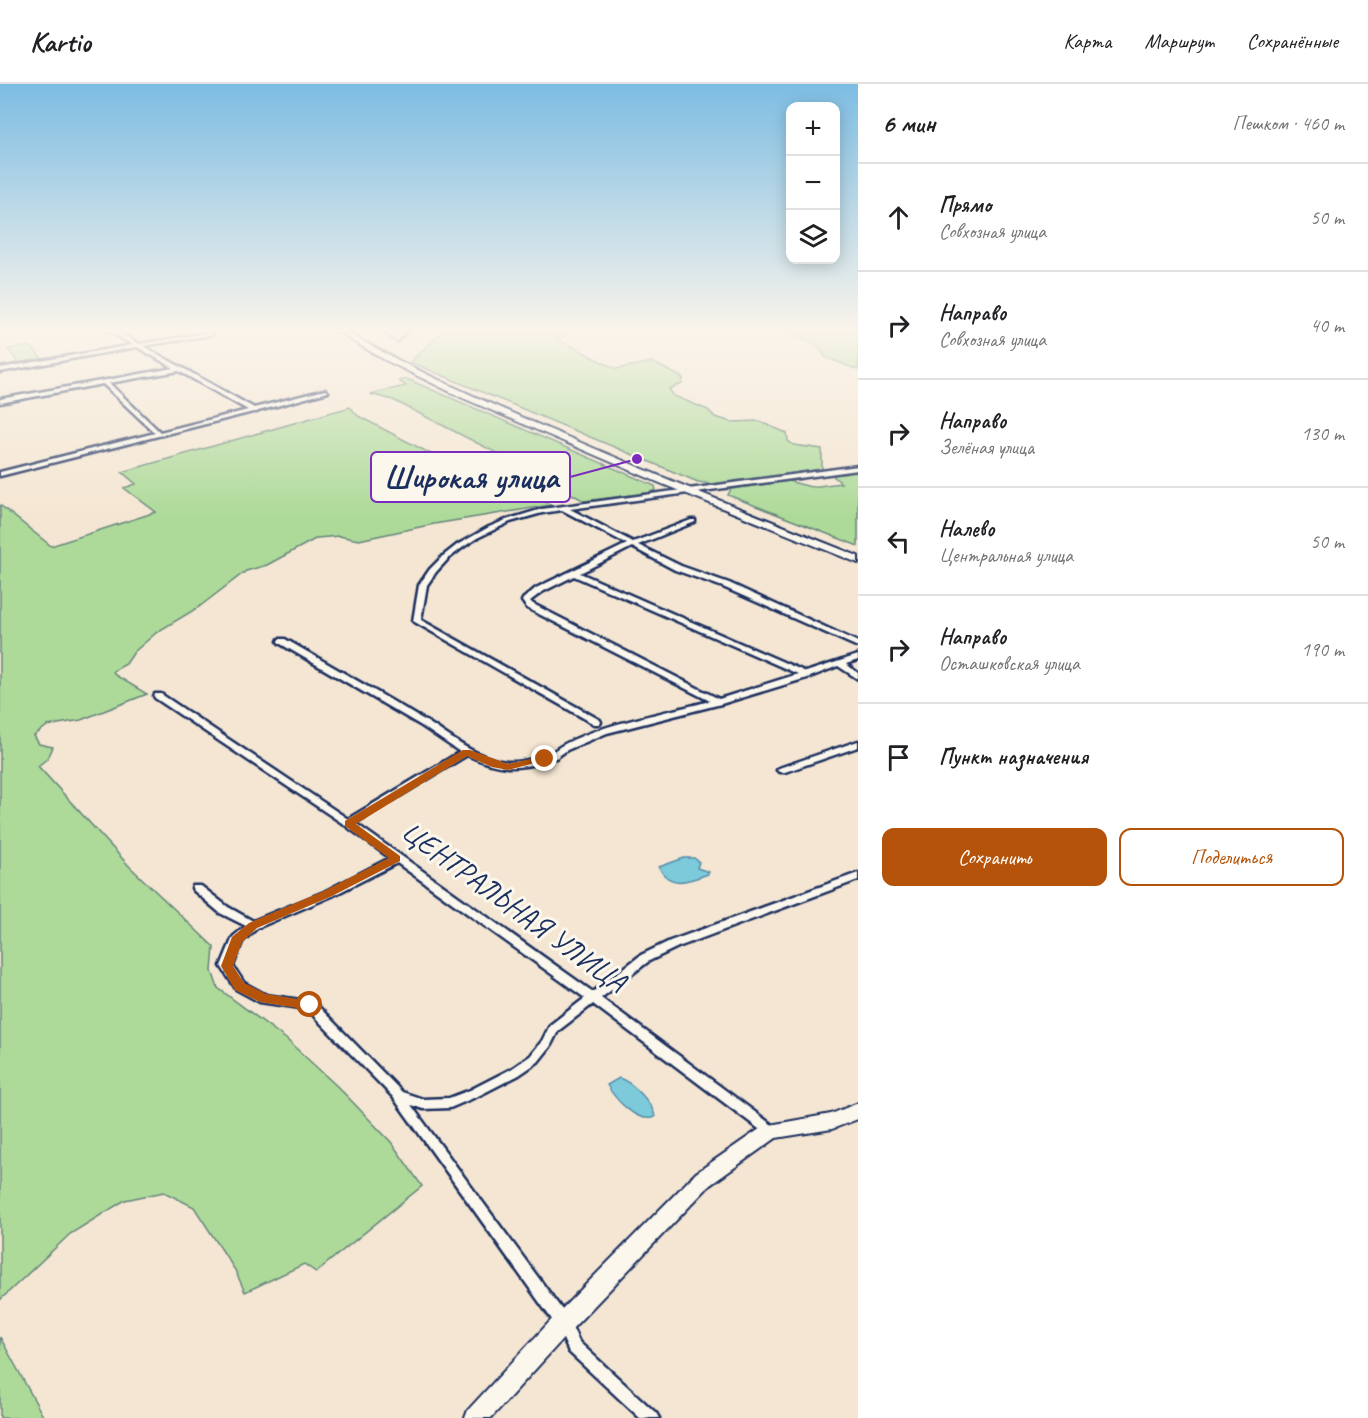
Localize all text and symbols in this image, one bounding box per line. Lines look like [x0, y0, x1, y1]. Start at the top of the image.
text: Kartio [30, 24, 91, 59]
text: Карта [1063, 28, 1112, 54]
text: Маршрут [1145, 28, 1214, 54]
text: Сохранённые [1247, 28, 1338, 54]
map controls [786, 102, 840, 264]
button: + [786, 102, 840, 156]
text: 6 мин [882, 107, 935, 140]
text: Пешком · 460 m [1232, 111, 1344, 136]
button: − [786, 156, 840, 210]
text: Прямо [939, 191, 991, 219]
icon: ahead [882, 201, 915, 234]
text: 50 m [1310, 205, 1344, 230]
button: layers [786, 210, 840, 264]
text: Совхозная улица [939, 219, 1046, 244]
text: Направо [939, 299, 1006, 327]
icon: right [882, 309, 915, 342]
text: 40 m [1310, 313, 1344, 338]
text: Совхозная улица [939, 327, 1046, 352]
text: Направо [939, 407, 1006, 435]
icon: right [882, 417, 915, 450]
text: 130 m [1301, 421, 1344, 446]
text: Зелёная улица [939, 435, 1034, 460]
callout: Широкая улица [371, 452, 570, 502]
text: Широкая улица [384, 457, 561, 498]
text: Налево [939, 515, 995, 543]
icon: left [882, 525, 915, 558]
text: 50 m [1310, 529, 1344, 554]
text: Центральная улица [939, 543, 1073, 568]
text: Направо [939, 623, 1006, 651]
icon: right [882, 633, 915, 666]
text: 190 m [1301, 637, 1344, 662]
text: Осташковская улица [939, 651, 1080, 676]
icon: arrive [882, 741, 915, 774]
text: Пункт назначения [939, 743, 1088, 771]
route end [531, 745, 557, 771]
street label: ЦЕНТРАЛЬНАЯ УЛИЦА [394, 812, 635, 1002]
button: Сохранить [882, 828, 1107, 886]
button: Поделиться [1119, 828, 1344, 886]
route start [296, 991, 322, 1017]

